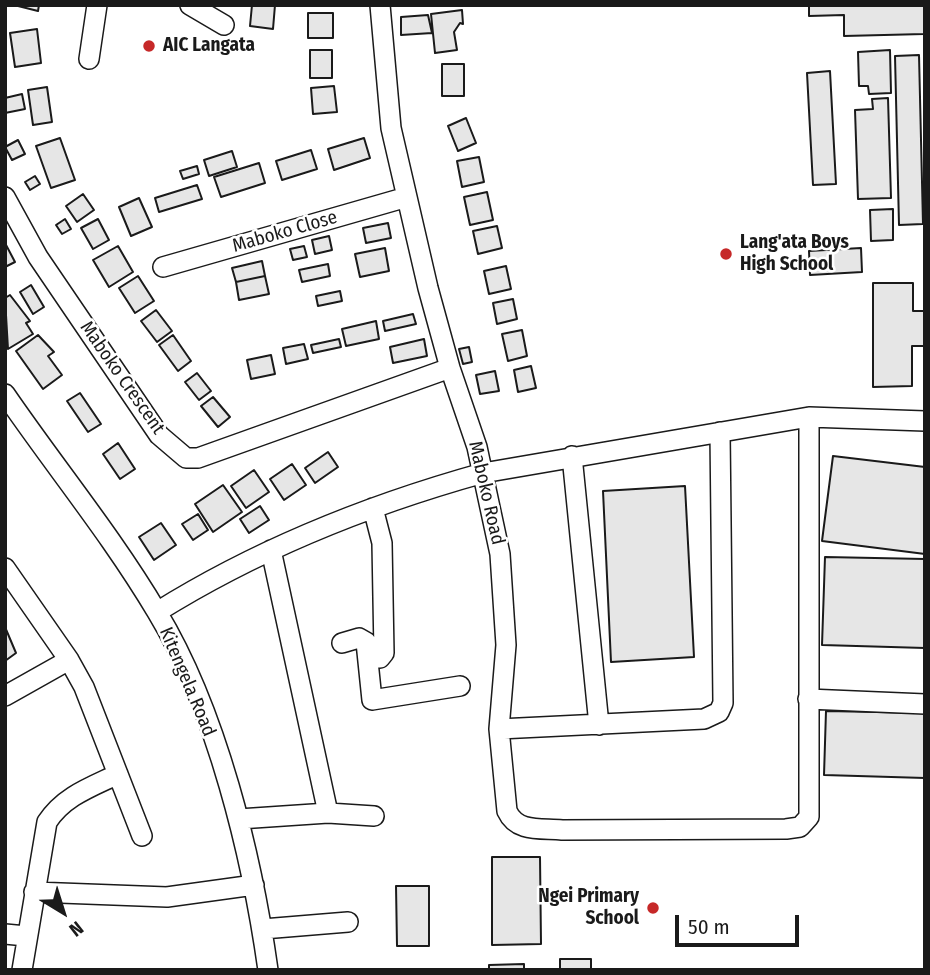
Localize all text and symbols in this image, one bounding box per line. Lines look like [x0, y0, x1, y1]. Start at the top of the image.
place label: AIC Langata [163, 35, 255, 57]
marker: AIC Langata [141, 38, 157, 54]
street label: Maboko Close [230, 206, 340, 258]
place label: Lang'ata Boys High School [740, 232, 849, 276]
marker: Lang'ata Boys High School [718, 246, 734, 262]
street label: Maboko Crescent [75, 317, 169, 439]
street label: Maboko Road [463, 439, 509, 547]
street label: Kitengela Road [154, 624, 220, 740]
north arrow [28, 877, 98, 947]
place label: Ngei Primary School [538, 886, 639, 930]
marker: Ngei Primary School [645, 900, 661, 916]
scale bar [678, 902, 802, 946]
text: 50 m [688, 914, 730, 940]
text: N [65, 916, 88, 942]

